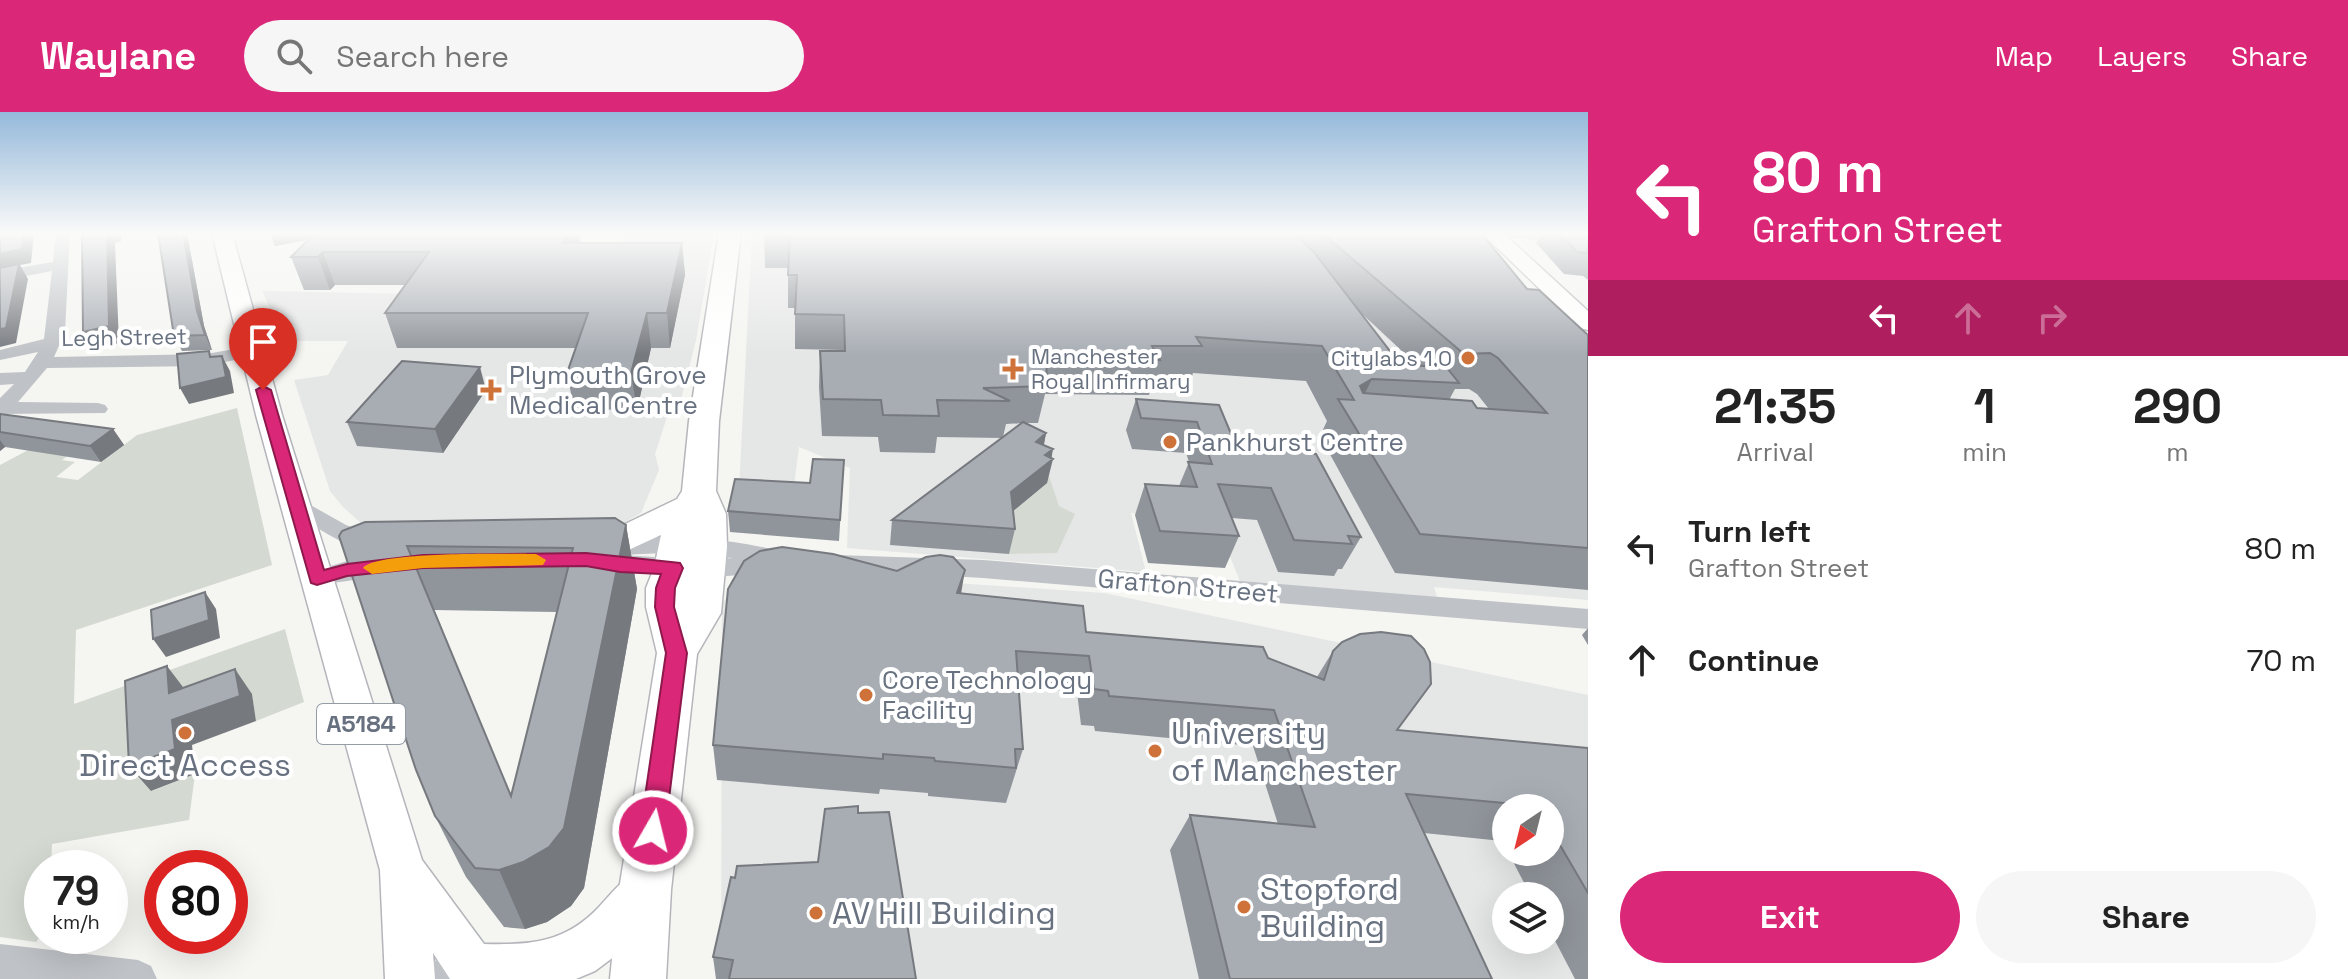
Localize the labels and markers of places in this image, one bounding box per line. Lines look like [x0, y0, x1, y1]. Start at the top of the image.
pin [229, 308, 297, 390]
place label: Manchester Royal Infirmary [1031, 342, 1190, 395]
place label: Citylabs 1.0 [1331, 344, 1452, 372]
marker: Citylabs 1.0 [1459, 349, 1477, 367]
place label: Plymouth Grove Medical Centre [509, 358, 707, 422]
marker: Manchester Royal Infirmary [1002, 358, 1024, 380]
marker: Plymouth Grove Medical Centre [480, 379, 502, 401]
place label: Pankhurst Centre [1186, 425, 1404, 459]
marker: Pankhurst Centre [1161, 433, 1179, 451]
place label: Core Technology Facility [882, 663, 1092, 727]
marker: Core Technology Facility [857, 686, 875, 704]
place label: University of Manchester [1171, 713, 1398, 790]
marker: Direct Access [176, 724, 194, 742]
marker: University of Manchester [1146, 742, 1164, 760]
place label: Direct Access [79, 745, 291, 785]
place label: Stopford Building [1260, 869, 1399, 946]
place label: AV Hill Building [832, 893, 1056, 933]
marker: Stopford Building [1235, 898, 1253, 916]
marker: AV Hill Building [807, 904, 825, 922]

